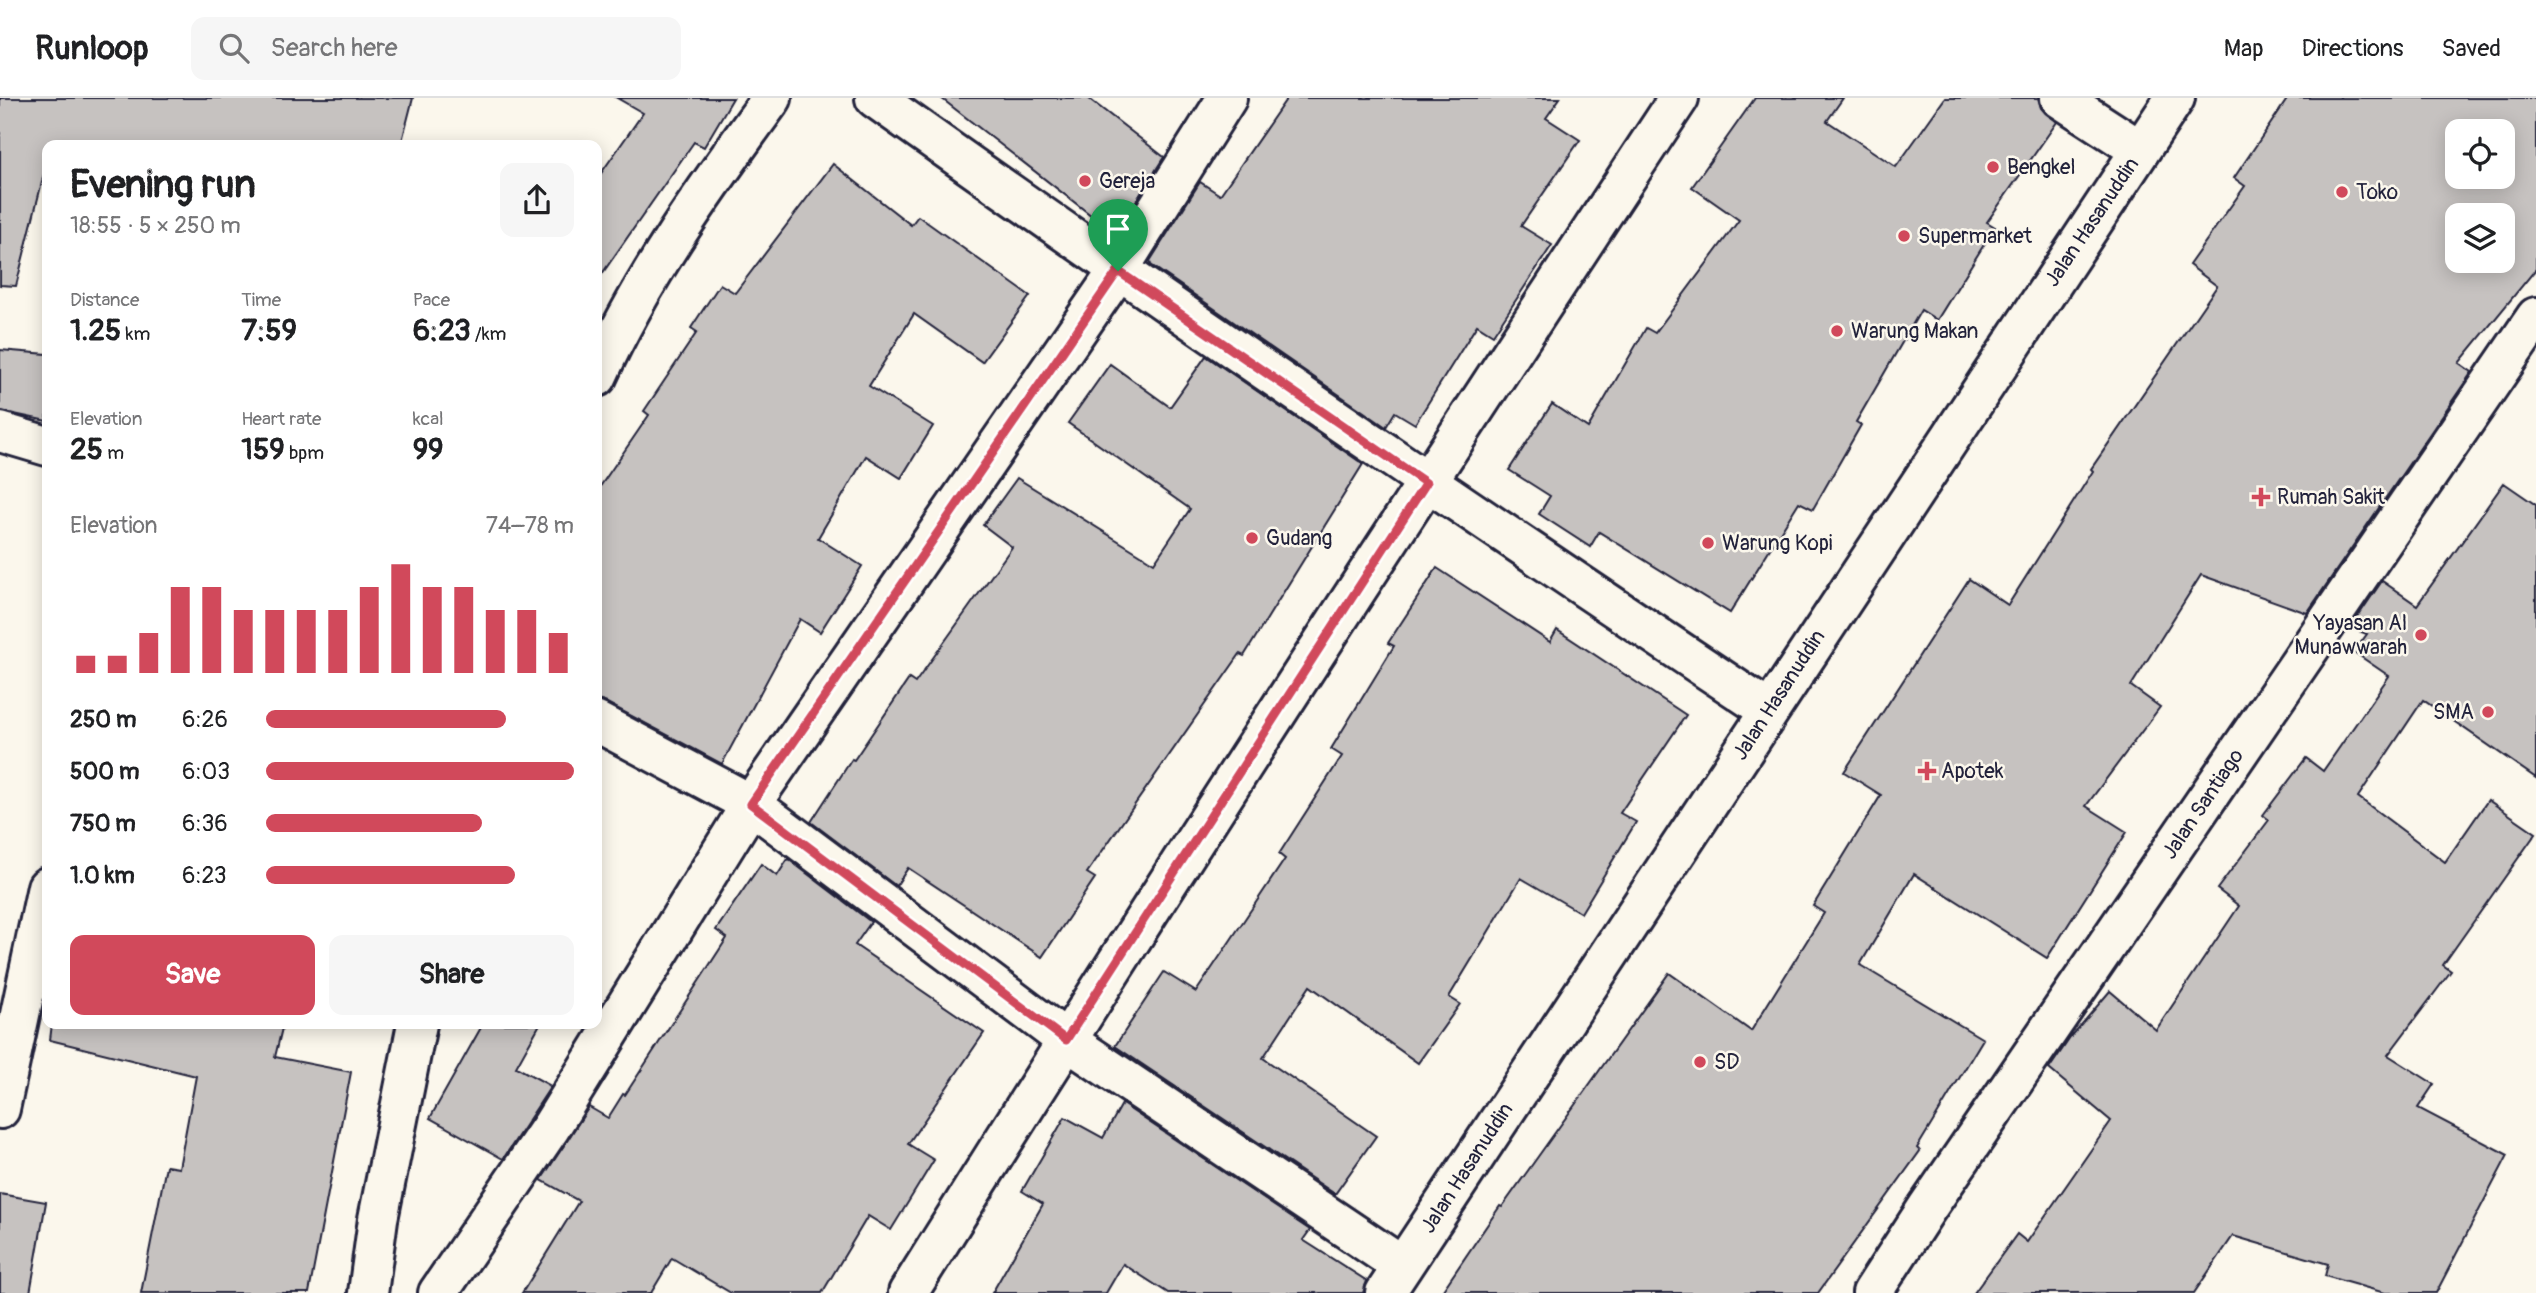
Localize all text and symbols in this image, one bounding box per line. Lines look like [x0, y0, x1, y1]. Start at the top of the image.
search box [191, 17, 681, 80]
text: Runloop [35, 28, 149, 69]
icon: search [215, 29, 253, 67]
text: Search here [271, 32, 398, 64]
text: Map [2224, 34, 2264, 63]
text: Directions [2302, 34, 2403, 63]
text: Saved [2441, 34, 2501, 63]
map controls [2445, 119, 2515, 273]
button: locate [2445, 119, 2515, 189]
street label: Jalan Hasanuddin [2039, 152, 2145, 292]
place label: Bengkel [2007, 154, 2075, 181]
marker: Bengkel [1985, 159, 2001, 175]
text: Evening run [70, 161, 256, 209]
button: share [500, 163, 574, 237]
place label: Gereja [1099, 168, 1155, 195]
marker: Gereja [1077, 173, 1093, 189]
place label: Toko [2356, 179, 2398, 206]
marker: Toko [2334, 184, 2350, 200]
pin [1088, 199, 1148, 271]
button: layers [2445, 203, 2515, 273]
icon: arrive [1099, 210, 1137, 248]
text: 18:55 · 5 × 250 m [70, 211, 241, 240]
place label: Supermarket [1918, 223, 2033, 250]
marker: Supermarket [1896, 228, 1912, 244]
text: Distance [70, 288, 139, 312]
text: Time [241, 288, 281, 312]
text: Pace [413, 288, 450, 312]
text: 1.25 [70, 312, 121, 349]
text: 7:59 [241, 312, 297, 349]
text: 6:23 [413, 312, 471, 349]
place label: Warung Makan [1851, 318, 1978, 345]
text: km [121, 322, 150, 346]
text: /km [471, 322, 507, 346]
marker: Warung Makan [1829, 323, 1845, 339]
text: Elevation [70, 407, 142, 431]
text: Heart rate [241, 407, 321, 431]
text: kcal [413, 407, 444, 431]
text: 25 [70, 431, 103, 468]
text: 159 [241, 431, 285, 468]
text: 99 [413, 431, 444, 468]
text: m [103, 441, 124, 465]
text: bpm [285, 441, 324, 465]
place label: Rumah Sakit [2277, 484, 2385, 511]
marker: Rumah Sakit [2251, 487, 2271, 507]
text: Elevation [70, 511, 158, 540]
text: 74–78 m [486, 511, 574, 540]
place label: Gudang [1266, 525, 1332, 552]
marker: Gudang [1244, 530, 1260, 546]
place label: Warung Kopi [1722, 530, 1833, 557]
marker: Warung Kopi [1700, 535, 1716, 551]
place label: Yayasan Al Munawwarah [2294, 610, 2407, 661]
street label: Jalan Hasanuddin [1727, 625, 1831, 765]
marker: Yayasan Al Munawwarah [2413, 627, 2429, 643]
place label: SMA [2433, 699, 2474, 726]
marker: SMA [2480, 704, 2496, 720]
text: 250 m [70, 705, 136, 734]
text: 6:26 [182, 705, 228, 734]
street label: Jalan Santiago [2156, 744, 2250, 864]
text: 500 m [70, 757, 139, 786]
text: 6:03 [182, 757, 230, 786]
place label: Apotek [1941, 758, 2004, 785]
marker: Apotek [1919, 763, 1935, 779]
text: 750 m [70, 809, 136, 838]
text: 6:36 [182, 809, 228, 838]
text: 1.0 km [70, 861, 135, 890]
text: 6:23 [182, 861, 227, 890]
button: Save [70, 935, 315, 1015]
button: Share [329, 935, 574, 1015]
place label: SD [1714, 1049, 1739, 1076]
marker: SD [1692, 1054, 1708, 1070]
street label: Jalan Hasanuddin [1415, 1098, 1519, 1238]

